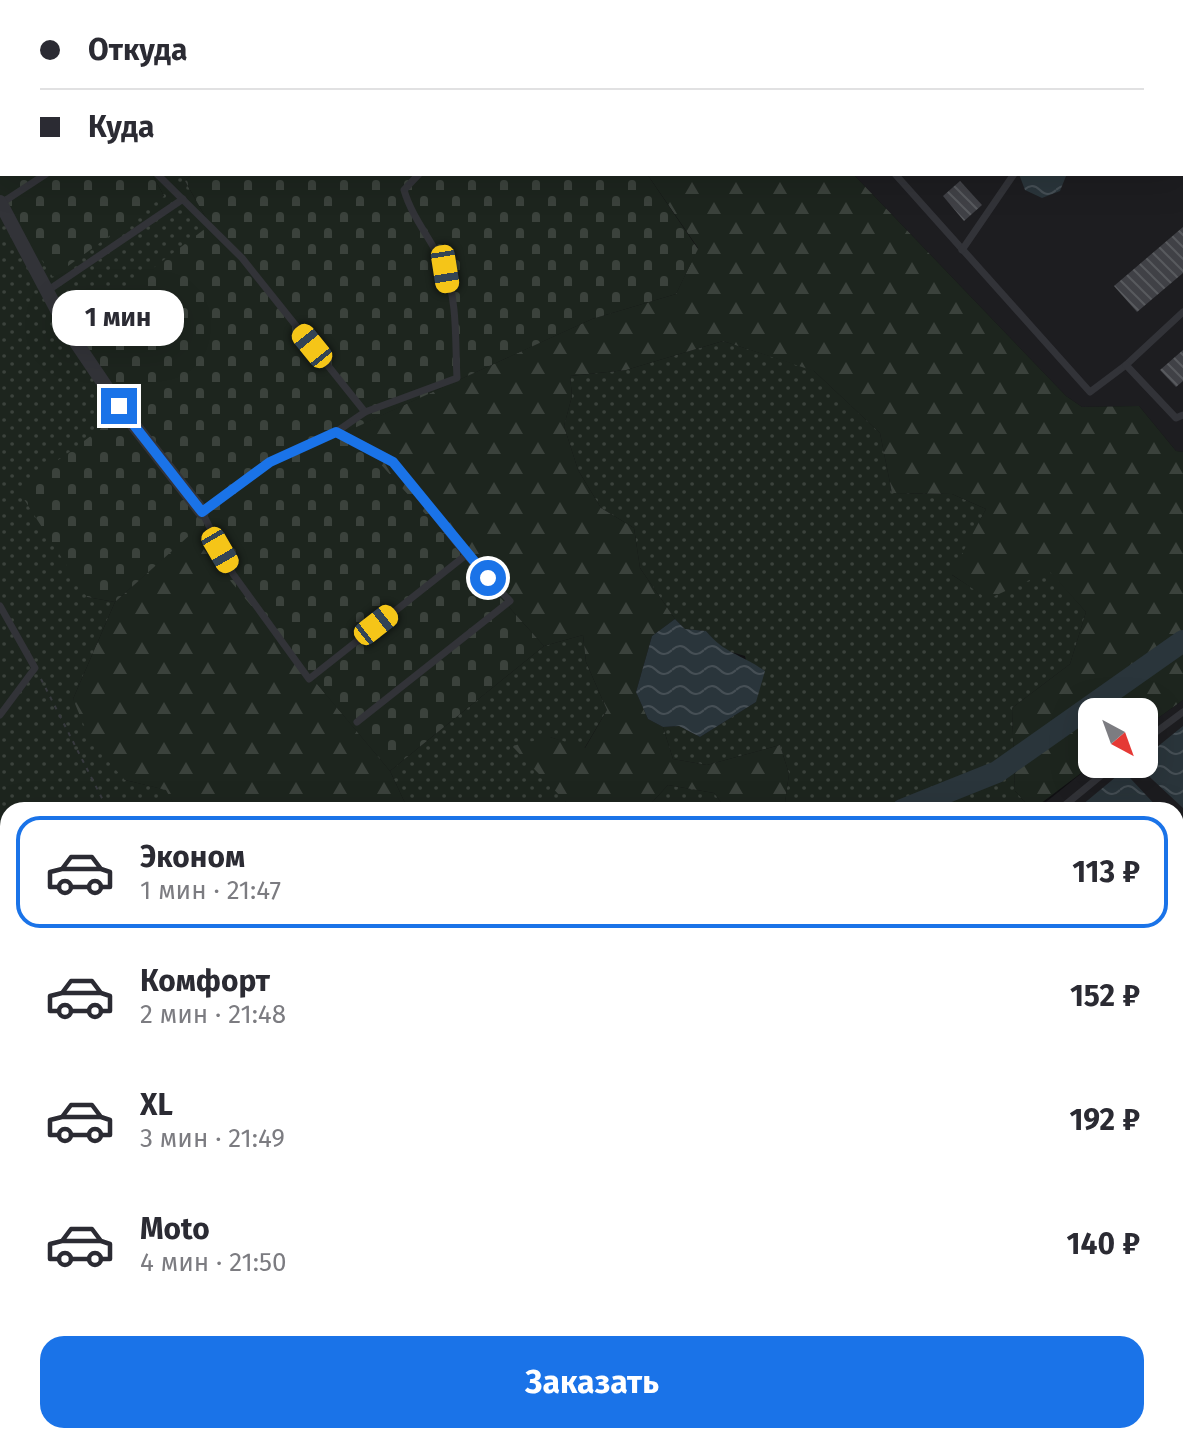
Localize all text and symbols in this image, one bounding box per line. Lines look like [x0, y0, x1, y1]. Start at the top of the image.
text: Откуда [88, 32, 187, 68]
text: Куда [88, 109, 154, 145]
car [429, 243, 461, 295]
callout: 1 мин [53, 290, 185, 346]
text: 1 мин [85, 302, 151, 333]
car [288, 320, 336, 372]
route end [101, 388, 137, 424]
car [198, 523, 242, 577]
route start [470, 560, 506, 596]
car [350, 601, 402, 649]
north arrow [1078, 698, 1158, 778]
map controls [1078, 698, 1158, 778]
icon: car [44, 836, 116, 908]
text: Эконом [140, 839, 245, 875]
text: 113 ₽ [1072, 854, 1140, 890]
text: 1 мин · 21:47 [140, 875, 281, 906]
icon: car [44, 960, 116, 1032]
text: Комфорт [140, 963, 270, 999]
text: 152 ₽ [1070, 978, 1140, 1014]
text: 2 мин · 21:48 [140, 999, 286, 1030]
icon: car [44, 1084, 116, 1156]
text: XL [140, 1087, 173, 1123]
text: 192 ₽ [1069, 1102, 1140, 1138]
text: 3 мин · 21:49 [140, 1123, 285, 1154]
icon: car [44, 1208, 116, 1280]
text: Moto [140, 1211, 210, 1247]
text: 140 ₽ [1067, 1226, 1140, 1262]
text: 4 мин · 21:50 [140, 1247, 287, 1278]
button: Заказать [40, 1336, 1144, 1428]

